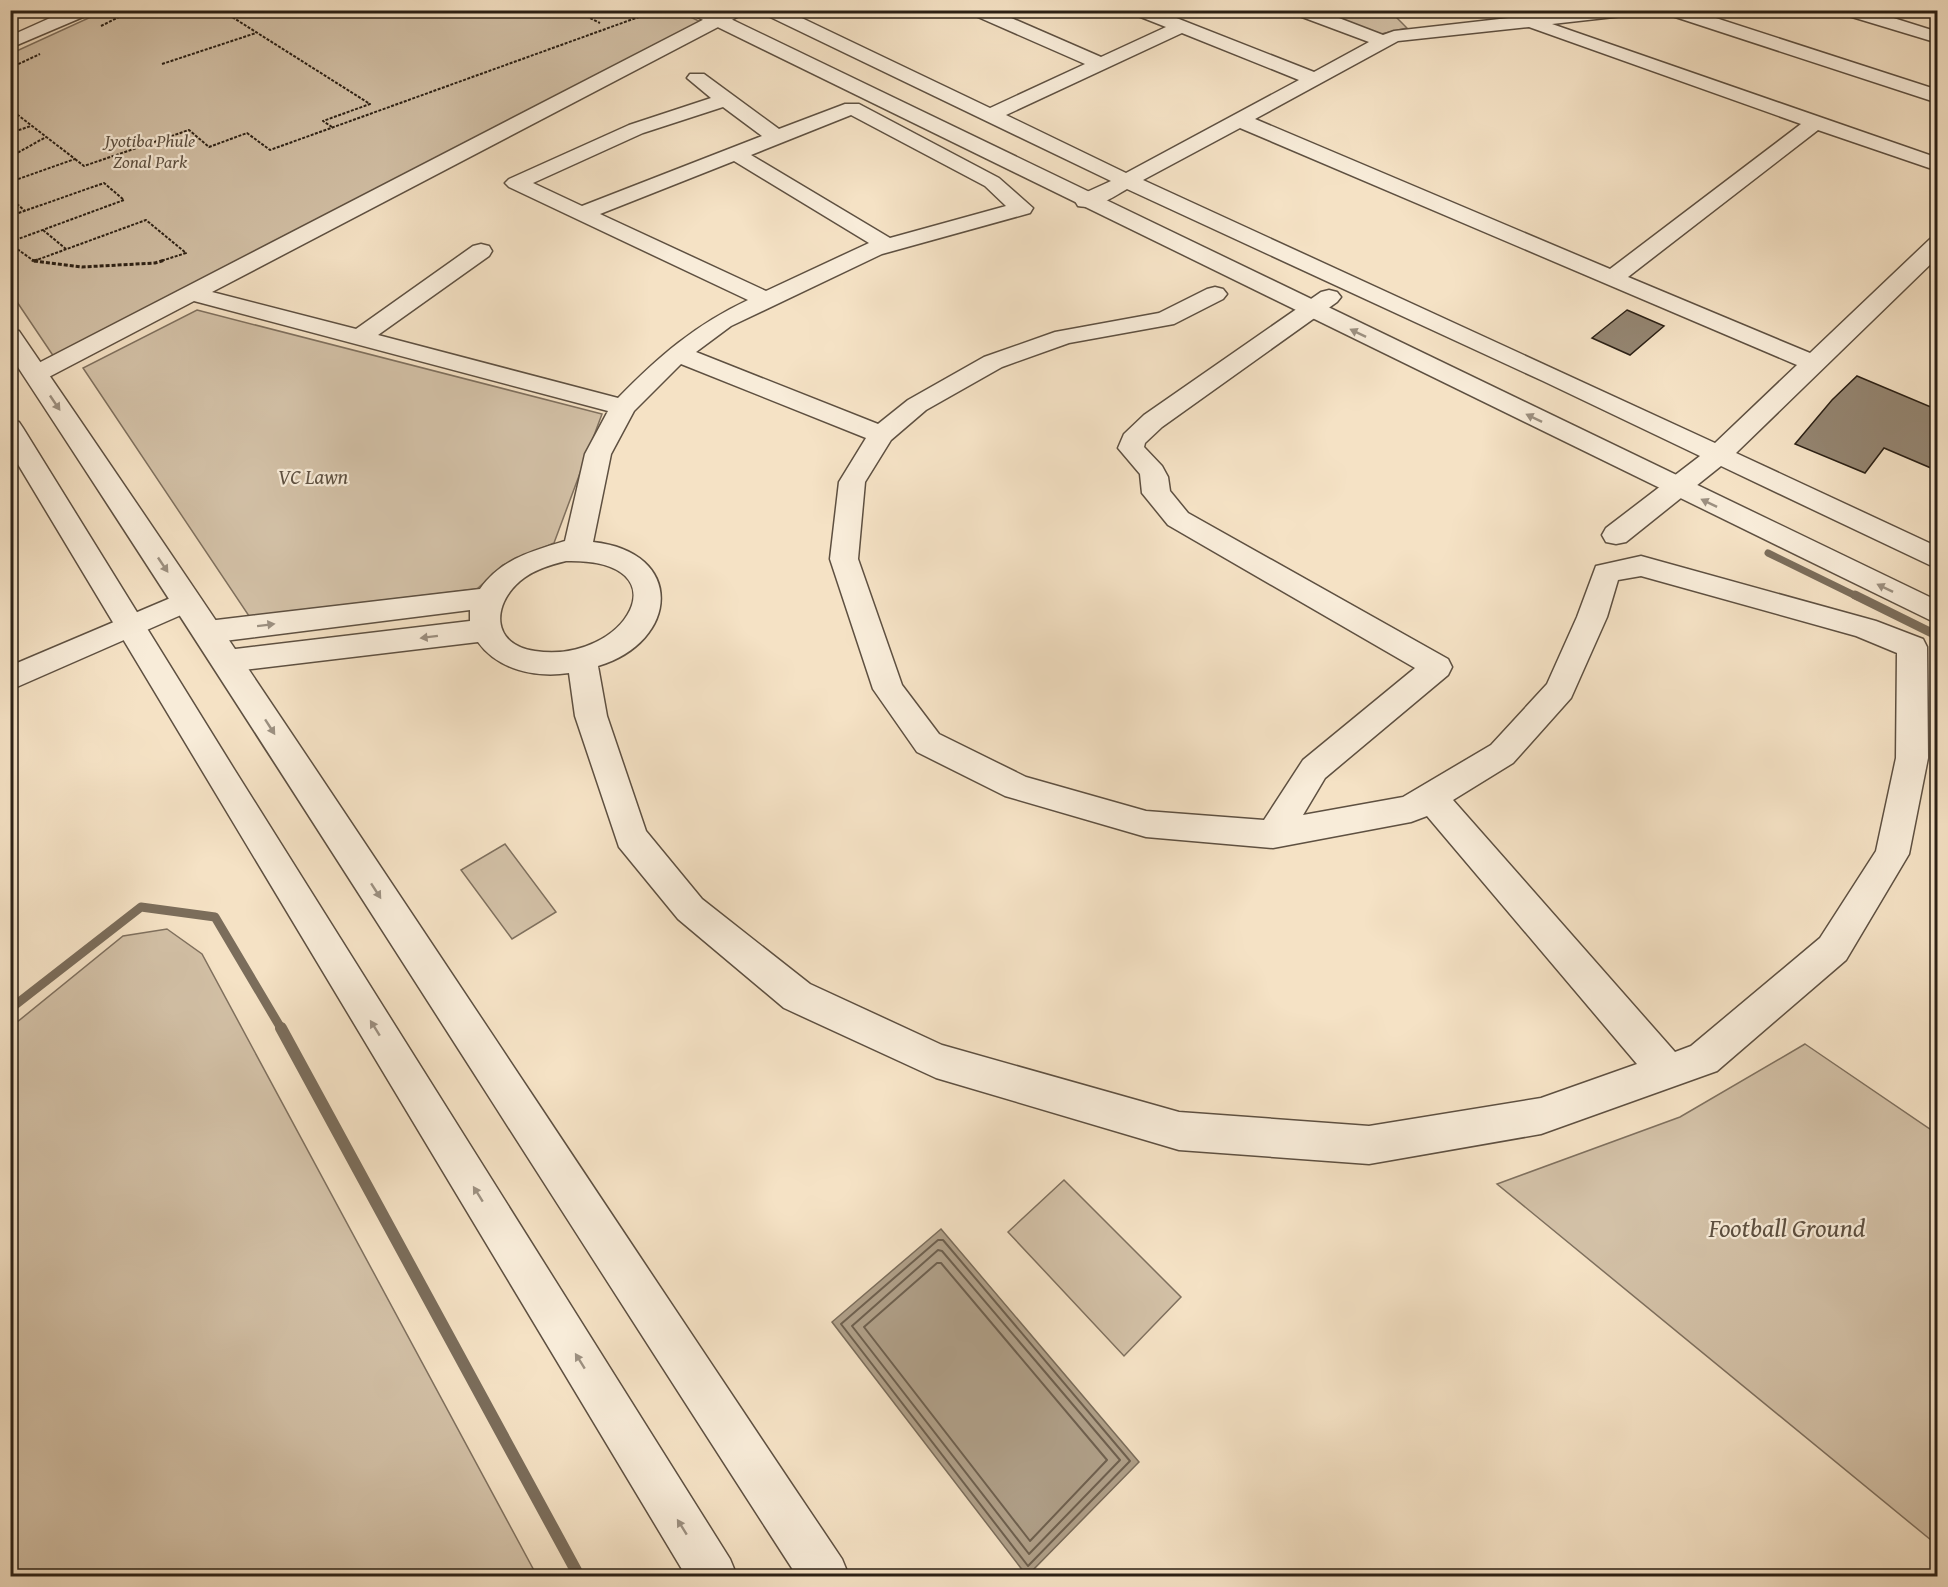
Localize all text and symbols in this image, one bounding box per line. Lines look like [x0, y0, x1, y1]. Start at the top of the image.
park label: Jyotiba Phule Zonal Park [102, 127, 195, 175]
one-way arrow [1350, 328, 1367, 338]
one-way arrow [49, 394, 61, 410]
one-way arrow [1525, 413, 1542, 423]
park label: VC Lawn [278, 461, 349, 492]
one-way arrow [1701, 498, 1718, 508]
one-way arrow [157, 556, 169, 572]
one-way arrow [1876, 583, 1893, 593]
one-way arrow [257, 620, 276, 630]
one-way arrow [419, 632, 438, 642]
one-way arrow [265, 719, 276, 736]
one-way arrow [371, 883, 382, 899]
one-way arrow [370, 1020, 381, 1036]
one-way arrow [472, 1186, 483, 1203]
park label: Football Ground [1708, 1208, 1865, 1247]
one-way arrow [574, 1353, 585, 1369]
one-way arrow [676, 1519, 687, 1535]

